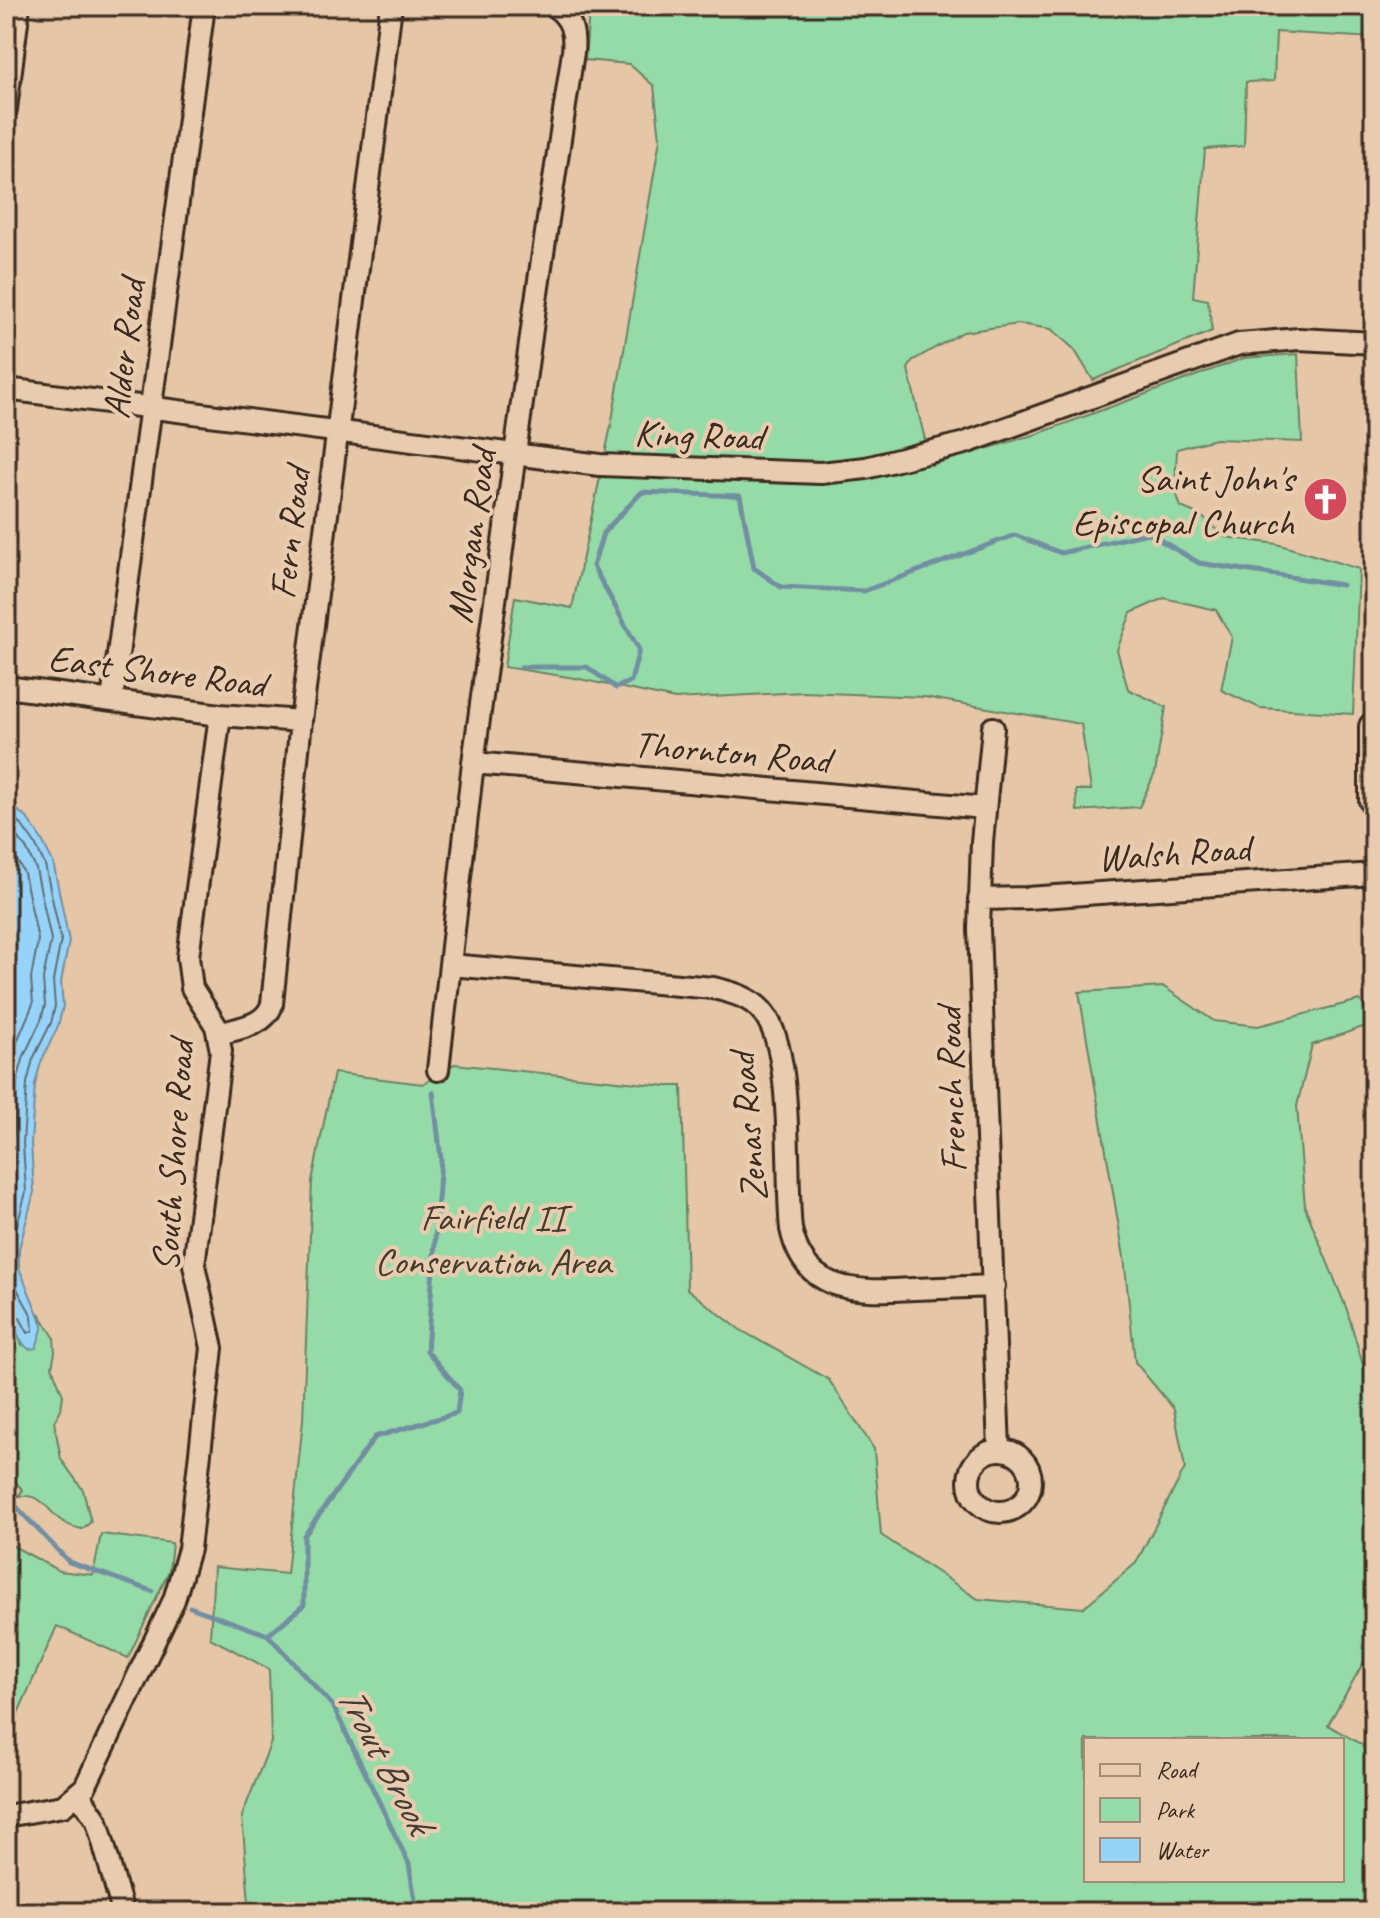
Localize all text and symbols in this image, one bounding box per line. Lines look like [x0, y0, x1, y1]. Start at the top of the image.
street label: Alder Road [92, 271, 157, 421]
street label: King Road [634, 409, 769, 461]
street label: Morgan Road [436, 440, 507, 626]
place label: Saint John's Episcopal Church [1073, 455, 1298, 546]
street label: Fern Road [259, 460, 322, 601]
church icon: Saint John's Episcopal Church [1301, 476, 1349, 524]
street label: East Shore Road [46, 634, 274, 708]
street label: Thornton Road [632, 720, 837, 784]
street label: Walsh Road [1096, 824, 1258, 882]
street label: French Road [924, 1001, 977, 1173]
street label: South Shore Road [141, 1033, 205, 1273]
street label: Zenas Road [718, 1046, 778, 1203]
park label: Fairfield II Conservation Area [375, 1194, 614, 1285]
water label: Trout Brook [326, 1677, 447, 1847]
legend [1084, 1738, 1344, 1882]
text: Road [1156, 1755, 1200, 1785]
text: Park [1156, 1795, 1196, 1825]
text: Water [1156, 1835, 1211, 1865]

